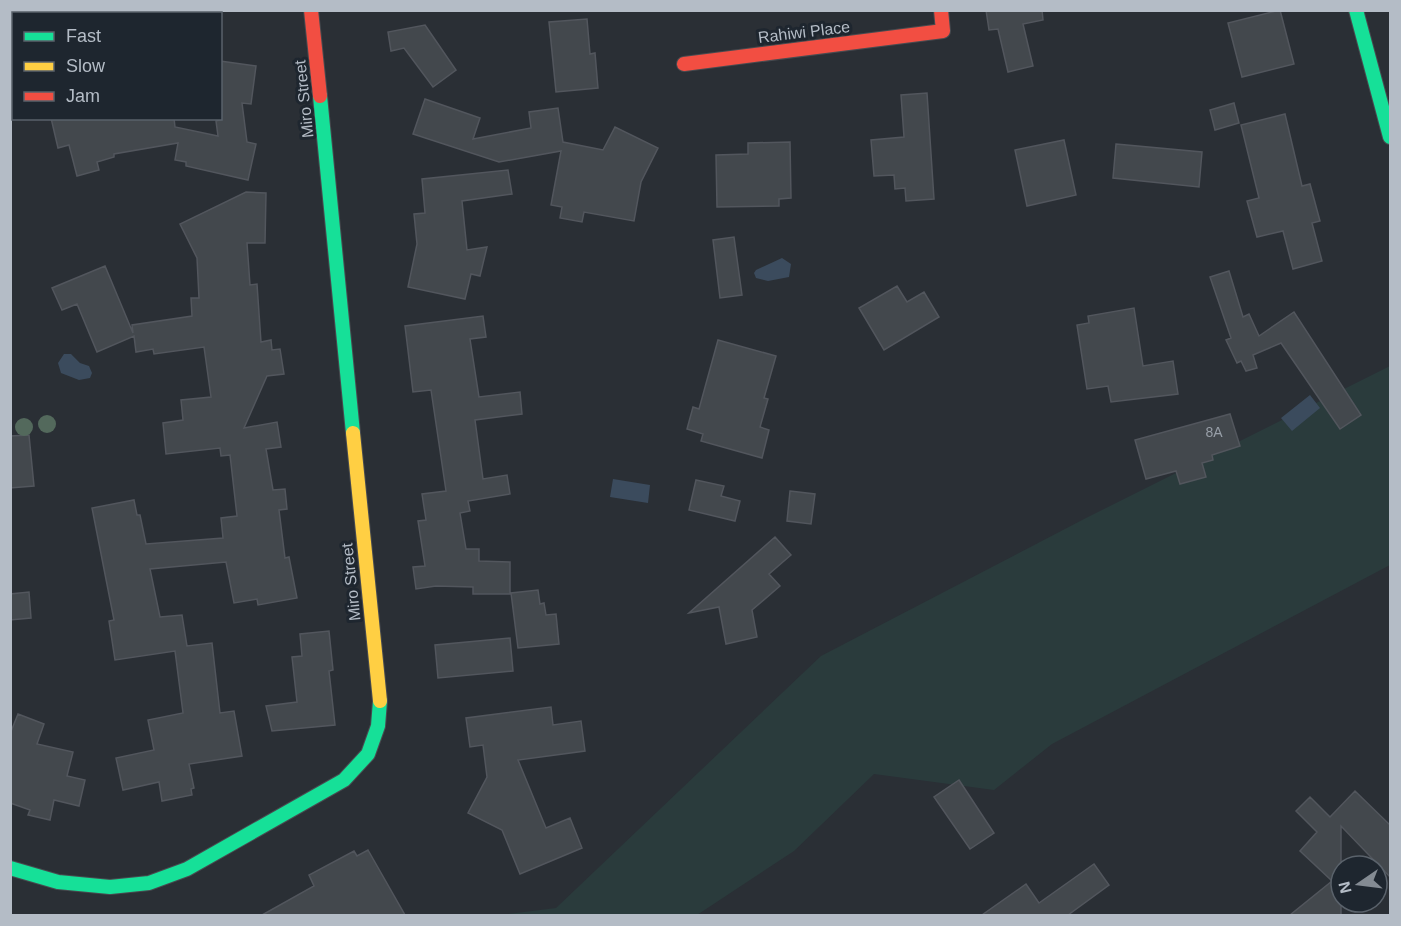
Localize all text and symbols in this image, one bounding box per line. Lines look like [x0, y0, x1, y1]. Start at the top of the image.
legend [12, 12, 222, 120]
street label: Rahiwi Place [757, 18, 851, 46]
text: Fast [66, 26, 101, 46]
text: Slow [66, 56, 106, 76]
street label: Miro Street [291, 59, 317, 139]
text: Jam [66, 86, 100, 106]
house number: 8A [1205, 424, 1223, 440]
street label: Miro Street [338, 542, 364, 622]
north arrow [1329, 854, 1389, 914]
text: N [1335, 880, 1355, 895]

